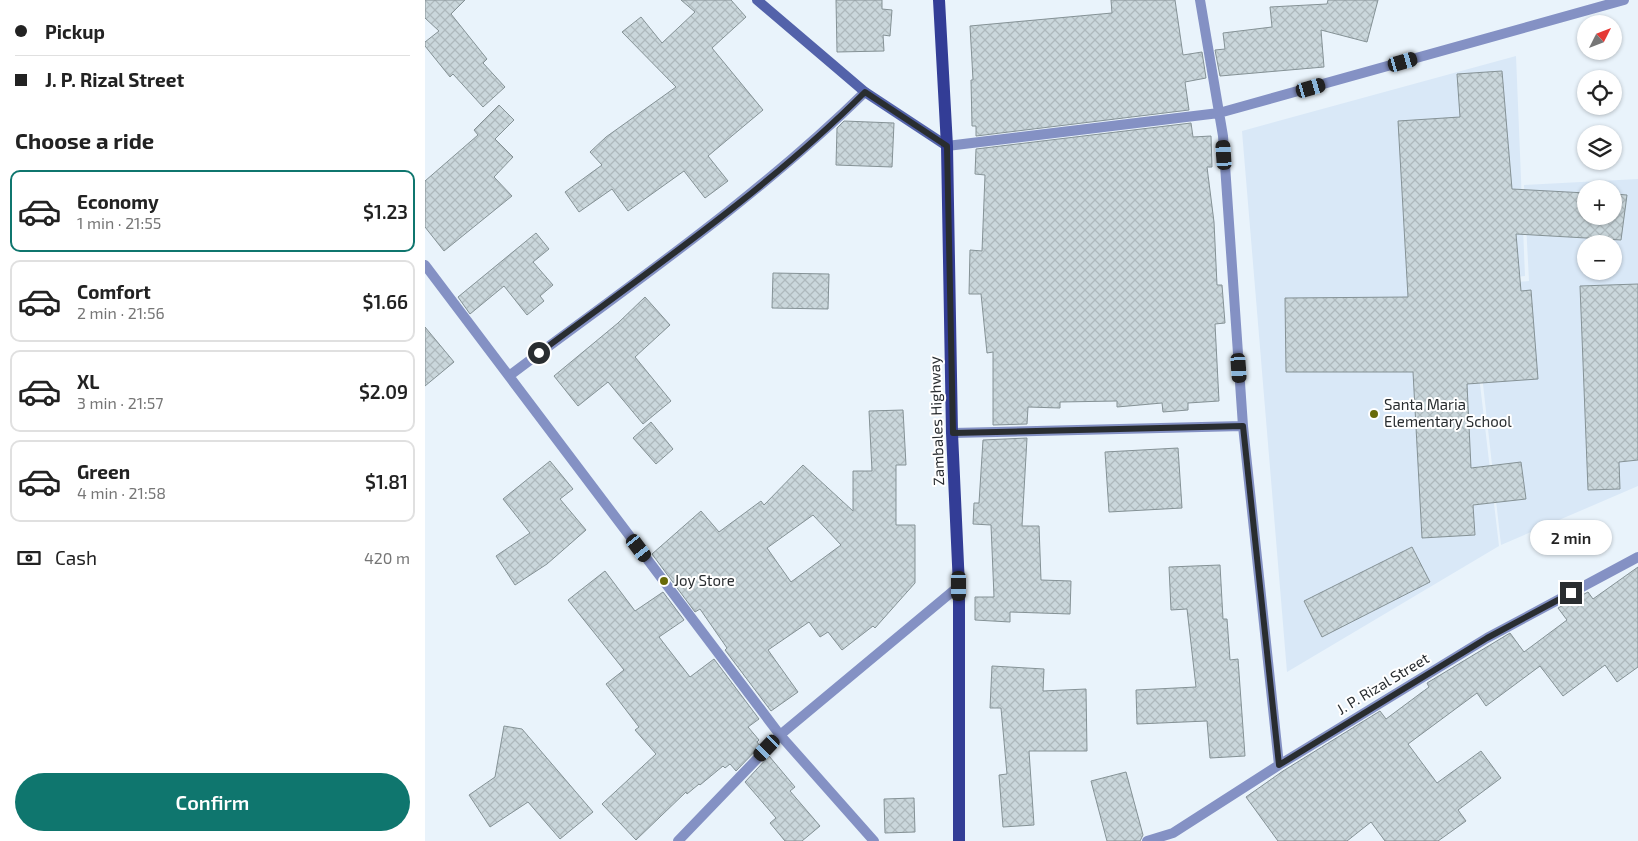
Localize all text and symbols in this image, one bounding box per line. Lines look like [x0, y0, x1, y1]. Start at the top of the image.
north arrow [1577, 15, 1623, 60]
map controls [1577, 15, 1622, 280]
text: Pickup [45, 20, 105, 43]
car [1386, 51, 1419, 73]
text: J. P. Rizal Street [45, 68, 184, 91]
button: locate [1577, 70, 1622, 115]
car [1294, 77, 1327, 99]
button: layers [1577, 125, 1622, 170]
text: Choose a ride [15, 127, 154, 153]
car [1215, 140, 1232, 170]
button: + [1577, 180, 1622, 225]
icon: car [17, 189, 62, 234]
text: Economy [77, 190, 159, 213]
text: $1.23 [363, 200, 408, 223]
text: 1 min · 21:55 [77, 213, 161, 232]
button: − [1577, 235, 1622, 280]
icon: car [17, 279, 62, 324]
text: Comfort [77, 280, 151, 303]
text: $1.66 [363, 290, 408, 313]
text: 2 min · 21:56 [77, 303, 165, 322]
route start [528, 342, 550, 364]
car [1230, 353, 1247, 383]
street label: Zambales Highway [925, 356, 947, 486]
icon: car [17, 369, 62, 414]
text: XL [77, 370, 99, 393]
text: $2.09 [359, 380, 408, 403]
text: 3 min · 21:57 [77, 393, 164, 412]
place label: Santa Maria Elementary School [1384, 395, 1512, 430]
marker: Santa Maria Elementary School [1368, 408, 1380, 420]
icon: car [17, 459, 62, 504]
text: Green [77, 460, 130, 483]
text: $1.81 [365, 470, 408, 493]
text: 4 min · 21:58 [77, 483, 166, 502]
callout: 2 min [1530, 520, 1612, 556]
text: 2 min [1551, 528, 1591, 547]
car [623, 532, 654, 564]
icon: cash [15, 544, 43, 572]
text: Cash [55, 546, 97, 569]
text: 420 m [364, 548, 410, 567]
place label: Joy Store [674, 571, 735, 589]
car [951, 571, 966, 601]
marker: Joy Store [658, 575, 670, 587]
route end [1560, 582, 1582, 604]
street label: J. P. Rizal Street [1333, 648, 1432, 718]
car [751, 732, 782, 764]
button: Confirm [15, 773, 410, 831]

